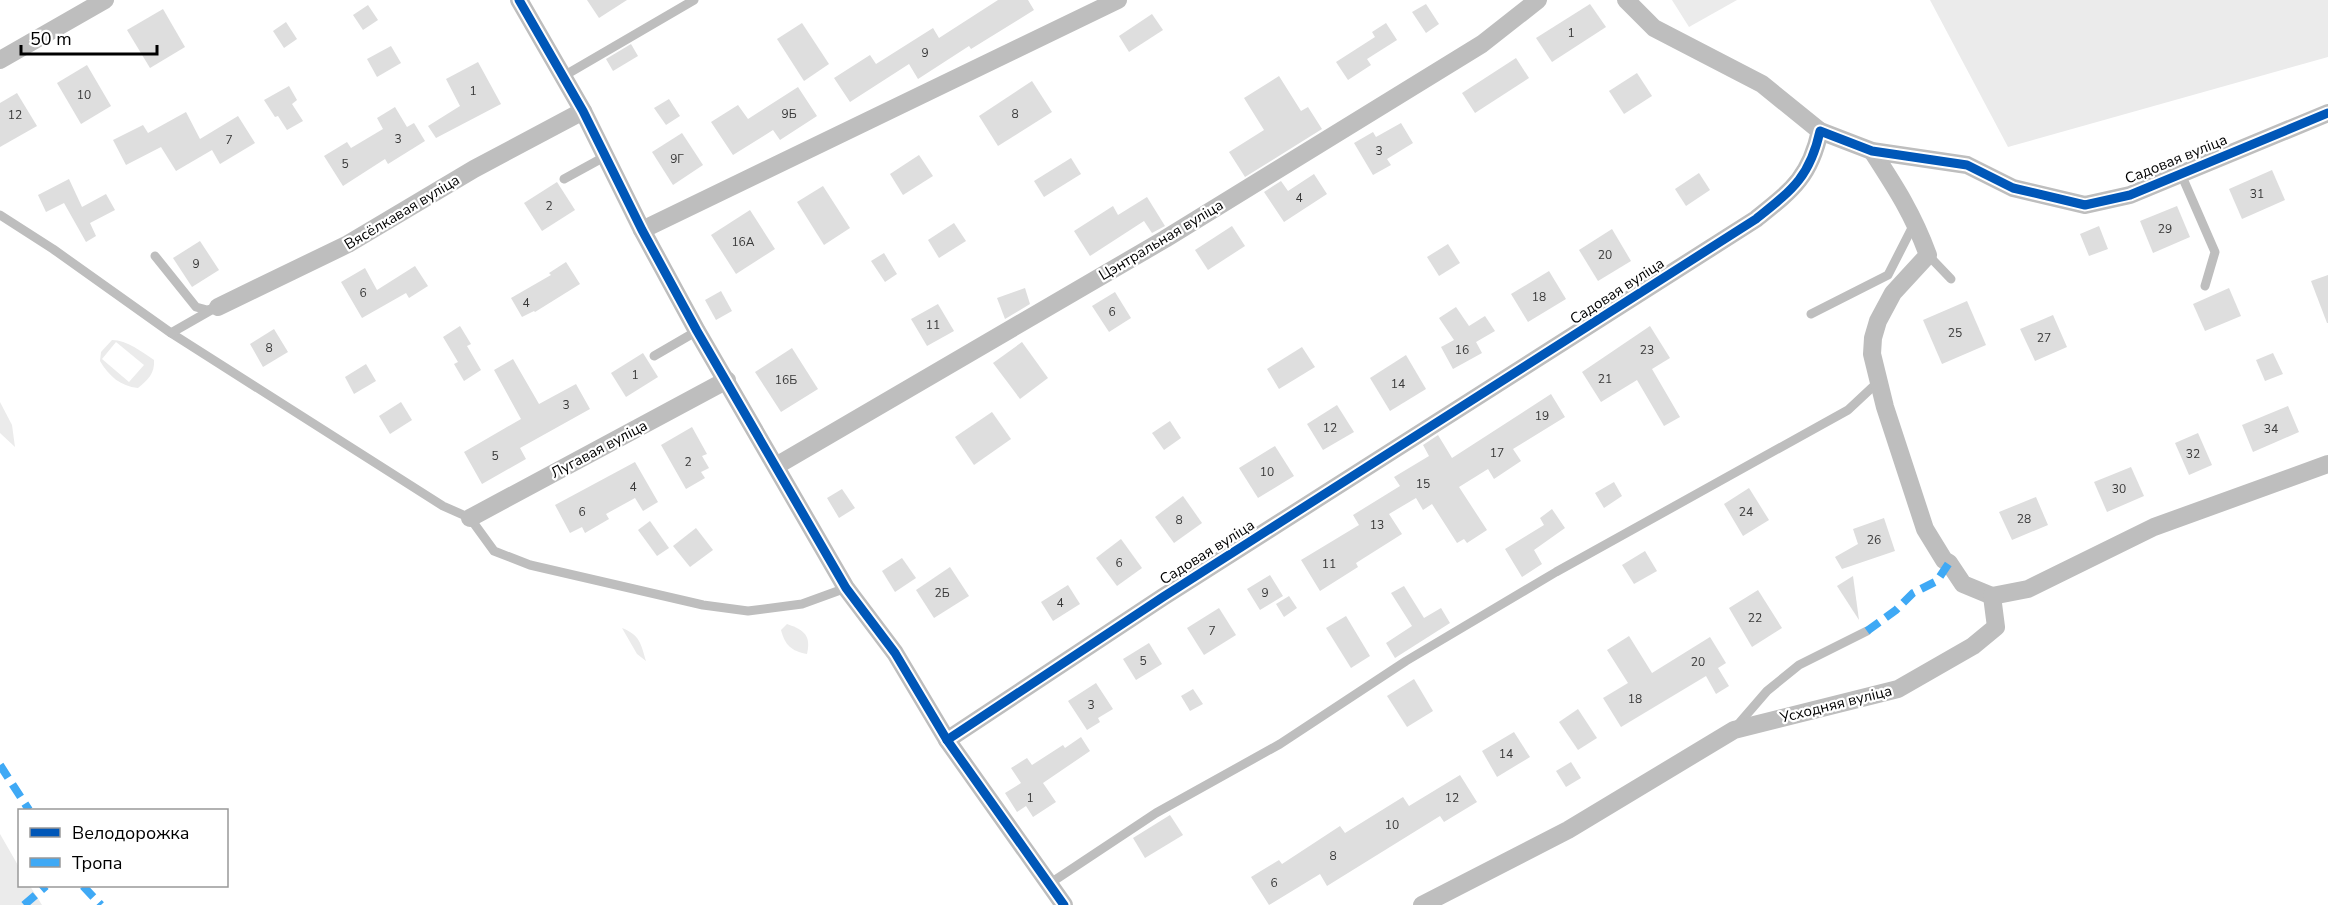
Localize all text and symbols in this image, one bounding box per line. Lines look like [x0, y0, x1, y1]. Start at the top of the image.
scale bar [21, 18, 158, 56]
house number: 1 [1567, 25, 1575, 41]
text: 50 m [30, 27, 72, 51]
house number: 9 [921, 45, 929, 61]
house number: 1 [469, 83, 477, 99]
house number: 10 [77, 87, 91, 103]
house number: 9Б [781, 106, 797, 122]
house number: 8 [1011, 106, 1019, 122]
house number: 12 [8, 107, 22, 123]
street label: Садовая вуліца [2122, 129, 2230, 189]
house number: 3 [394, 131, 402, 147]
house number: 7 [225, 132, 233, 148]
house number: 3 [1375, 143, 1383, 159]
house number: 9Г [670, 151, 684, 167]
house number: 5 [341, 156, 349, 172]
street label: Вясёлкавая вуліца [341, 170, 463, 254]
house number: 31 [2250, 186, 2264, 202]
house number: 4 [1295, 190, 1303, 206]
street label: Цэнтральная вуліца [1095, 195, 1227, 285]
house number: 2 [545, 198, 553, 214]
house number: 29 [2158, 221, 2172, 237]
house number: 16А [731, 234, 755, 250]
house number: 20 [1598, 247, 1612, 263]
street label: Садовая вуліца [1566, 253, 1668, 329]
house number: 9 [192, 256, 200, 272]
house number: 6 [359, 285, 367, 301]
house number: 18 [1532, 289, 1546, 305]
house number: 4 [522, 295, 530, 311]
house number: 6 [1108, 304, 1116, 320]
house number: 11 [926, 317, 940, 333]
house number: 25 [1948, 325, 1962, 341]
house number: 27 [2037, 330, 2051, 346]
house number: 8 [265, 340, 273, 356]
house number: 16 [1455, 342, 1469, 358]
house number: 23 [1640, 342, 1654, 358]
house number: 1 [631, 367, 639, 383]
house number: 21 [1598, 371, 1612, 387]
house number: 16Б [775, 372, 797, 388]
house number: 14 [1391, 376, 1405, 392]
house number: 3 [562, 397, 570, 413]
house number: 19 [1535, 408, 1549, 424]
street label: Лугавая вуліца [547, 415, 651, 483]
house number: 12 [1323, 420, 1337, 436]
house number: 34 [2264, 421, 2278, 437]
house number: 17 [1490, 445, 1504, 461]
house number: 32 [2186, 446, 2200, 462]
house number: 5 [491, 448, 499, 464]
house number: 2 [684, 454, 692, 470]
house number: 10 [1260, 464, 1274, 480]
house number: 15 [1416, 476, 1430, 492]
house number: 4 [629, 479, 637, 495]
house number: 30 [2112, 481, 2126, 497]
house number: 6 [578, 504, 586, 520]
house number: 24 [1739, 504, 1753, 520]
house number: 28 [2017, 511, 2031, 527]
house number: 8 [1175, 512, 1183, 528]
street label: Садовая вуліца [1156, 515, 1258, 589]
house number: 13 [1370, 517, 1384, 533]
house number: 26 [1867, 532, 1881, 548]
house number: 6 [1115, 555, 1123, 571]
house number: 11 [1322, 556, 1336, 572]
house number: 2Б [934, 585, 950, 601]
house number: 9 [1261, 585, 1269, 601]
house number: 4 [1056, 595, 1064, 611]
house number: 22 [1748, 610, 1762, 626]
house number: 7 [1208, 623, 1216, 639]
house number: 5 [1139, 653, 1147, 669]
house number: 20 [1691, 654, 1705, 670]
street label: Усходняя вуліца [1777, 680, 1894, 728]
house number: 18 [1628, 691, 1642, 707]
house number: 3 [1087, 697, 1095, 713]
house number: 14 [1499, 746, 1513, 762]
house number: 1 [1026, 790, 1034, 806]
house number: 12 [1445, 790, 1459, 806]
legend [18, 809, 228, 887]
house number: 10 [1385, 817, 1399, 833]
text: Велодорожка [72, 821, 189, 845]
house number: 8 [1329, 848, 1337, 864]
text: Тропа [72, 851, 123, 875]
house number: 6 [1270, 875, 1278, 891]

